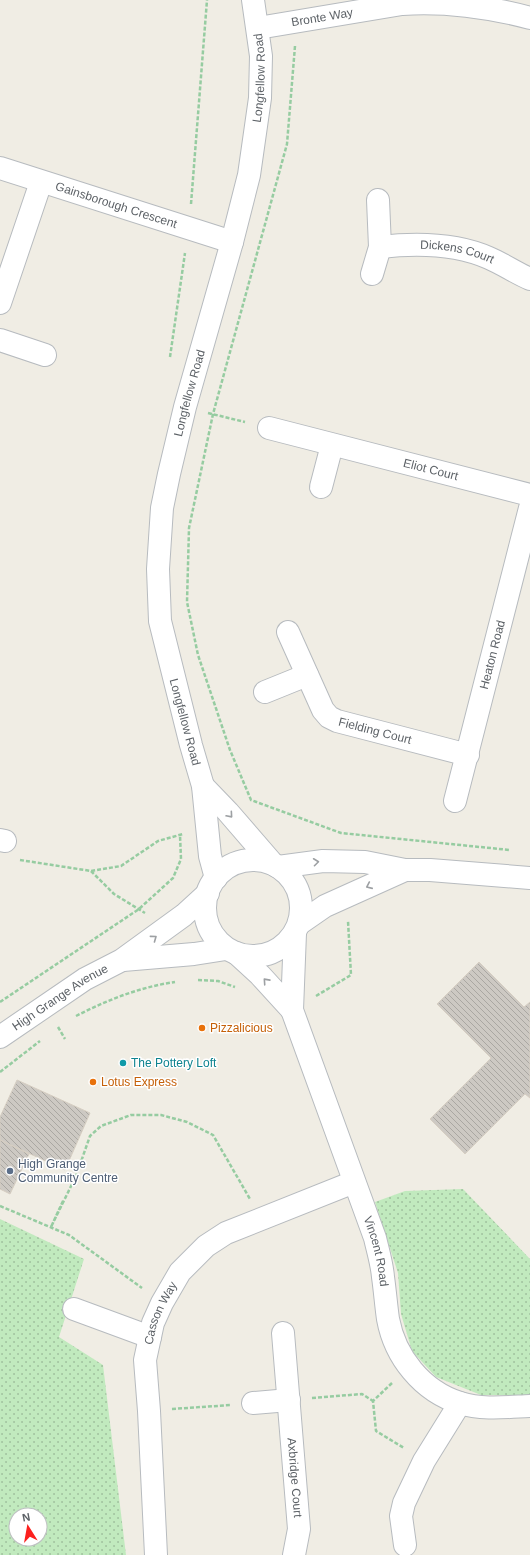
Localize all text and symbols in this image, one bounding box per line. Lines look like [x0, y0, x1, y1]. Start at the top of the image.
street label: Bronte Way [290, 5, 354, 29]
street label: Longfellow Road [250, 32, 268, 123]
street label: Gainsborough Crescent [54, 179, 179, 231]
street label: Dickens Court [420, 238, 497, 267]
street label: Longfellow Road [171, 348, 208, 438]
street label: Eliot Court [402, 456, 460, 483]
street label: Heaton Road [477, 619, 508, 691]
street label: Longfellow Road [167, 677, 203, 767]
street label: Fielding Court [337, 715, 414, 747]
one-way arrow [226, 810, 233, 817]
one-way arrow [313, 858, 319, 867]
one-way arrow [366, 881, 373, 889]
one-way arrow [149, 936, 156, 943]
street label: High Grange Avenue [10, 961, 111, 1034]
one-way arrow [263, 979, 270, 986]
place label: Pizzalicious [210, 1021, 273, 1035]
marker: Pizzalicious [197, 1023, 207, 1033]
place label: The Pottery Loft [131, 1056, 217, 1070]
marker: The Pottery Loft [118, 1058, 128, 1068]
place label: Lotus Express [101, 1075, 177, 1089]
marker: Lotus Express [88, 1077, 98, 1087]
place label: High Grange Community Centre [18, 1157, 118, 1185]
marker: High Grange Community Centre [5, 1166, 15, 1176]
street label: Vincent Road [361, 1214, 391, 1287]
street label: Casson Way [142, 1279, 180, 1346]
street label: Axbridge Court [285, 1437, 305, 1519]
north arrow [8, 1507, 48, 1547]
text: N [21, 1511, 31, 1524]

